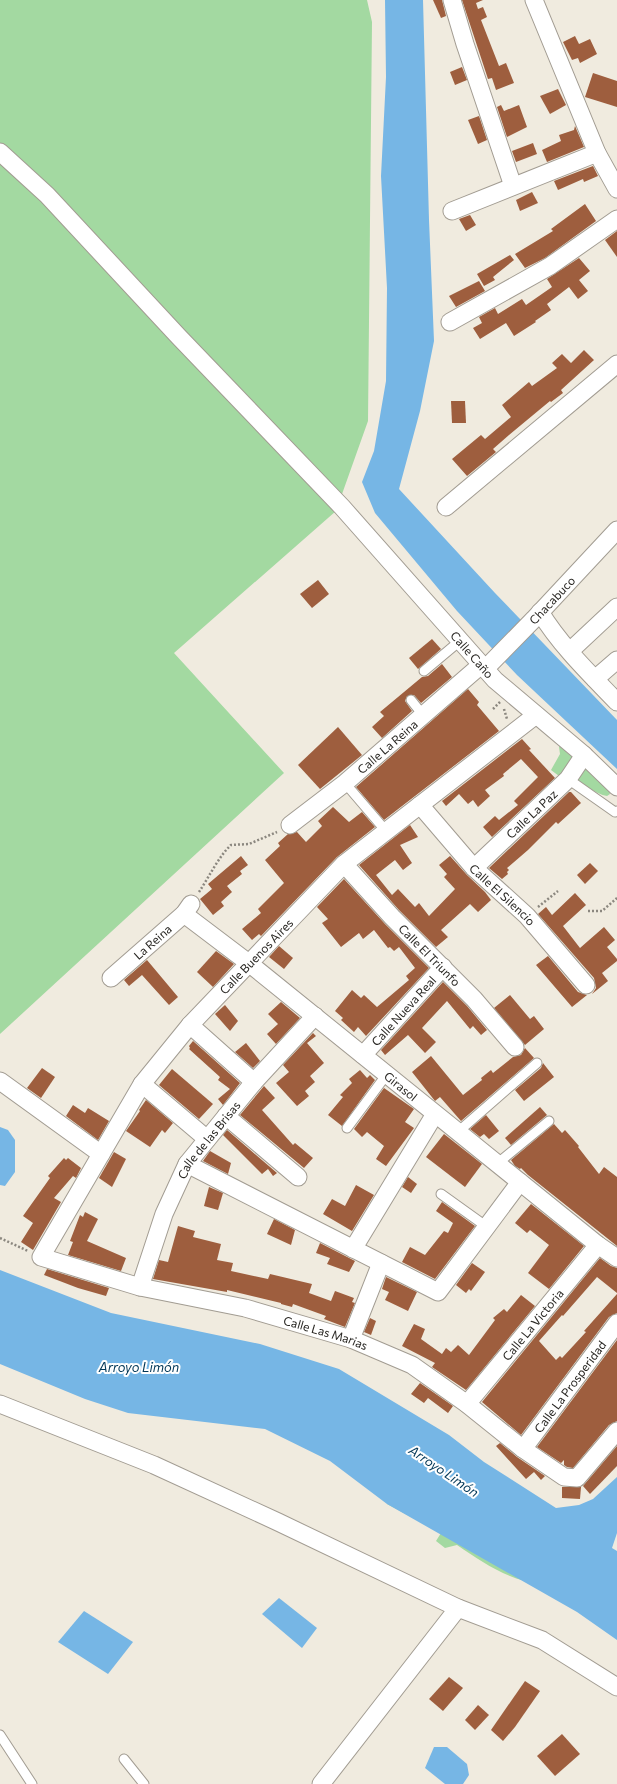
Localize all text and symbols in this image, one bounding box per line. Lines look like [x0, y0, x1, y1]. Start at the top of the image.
street label: Chacabuco [526, 573, 577, 627]
street label: Calle Caño [448, 628, 497, 681]
street label: Calle La Reina [354, 717, 420, 776]
street label: Calle La Paz [503, 786, 560, 841]
street label: Calle El Silencio [467, 861, 539, 928]
street label: Calle Buenos Aires [216, 915, 296, 997]
street label: La Reina [131, 921, 174, 962]
street label: Calle El Triunfo [396, 921, 464, 989]
street label: Calle Nueva Real [368, 973, 439, 1048]
street label: Girasol [382, 1068, 420, 1104]
street label: Calle de las Brisas [174, 1098, 243, 1181]
street label: Calle La Victoria [499, 1286, 566, 1363]
street label: Calle Las Marias [282, 1313, 370, 1352]
street label: Calle La Prosperidad [531, 1338, 608, 1435]
water label: Arroyo Limón [98, 1359, 179, 1375]
water label: Arroyo Limón [405, 1441, 482, 1500]

